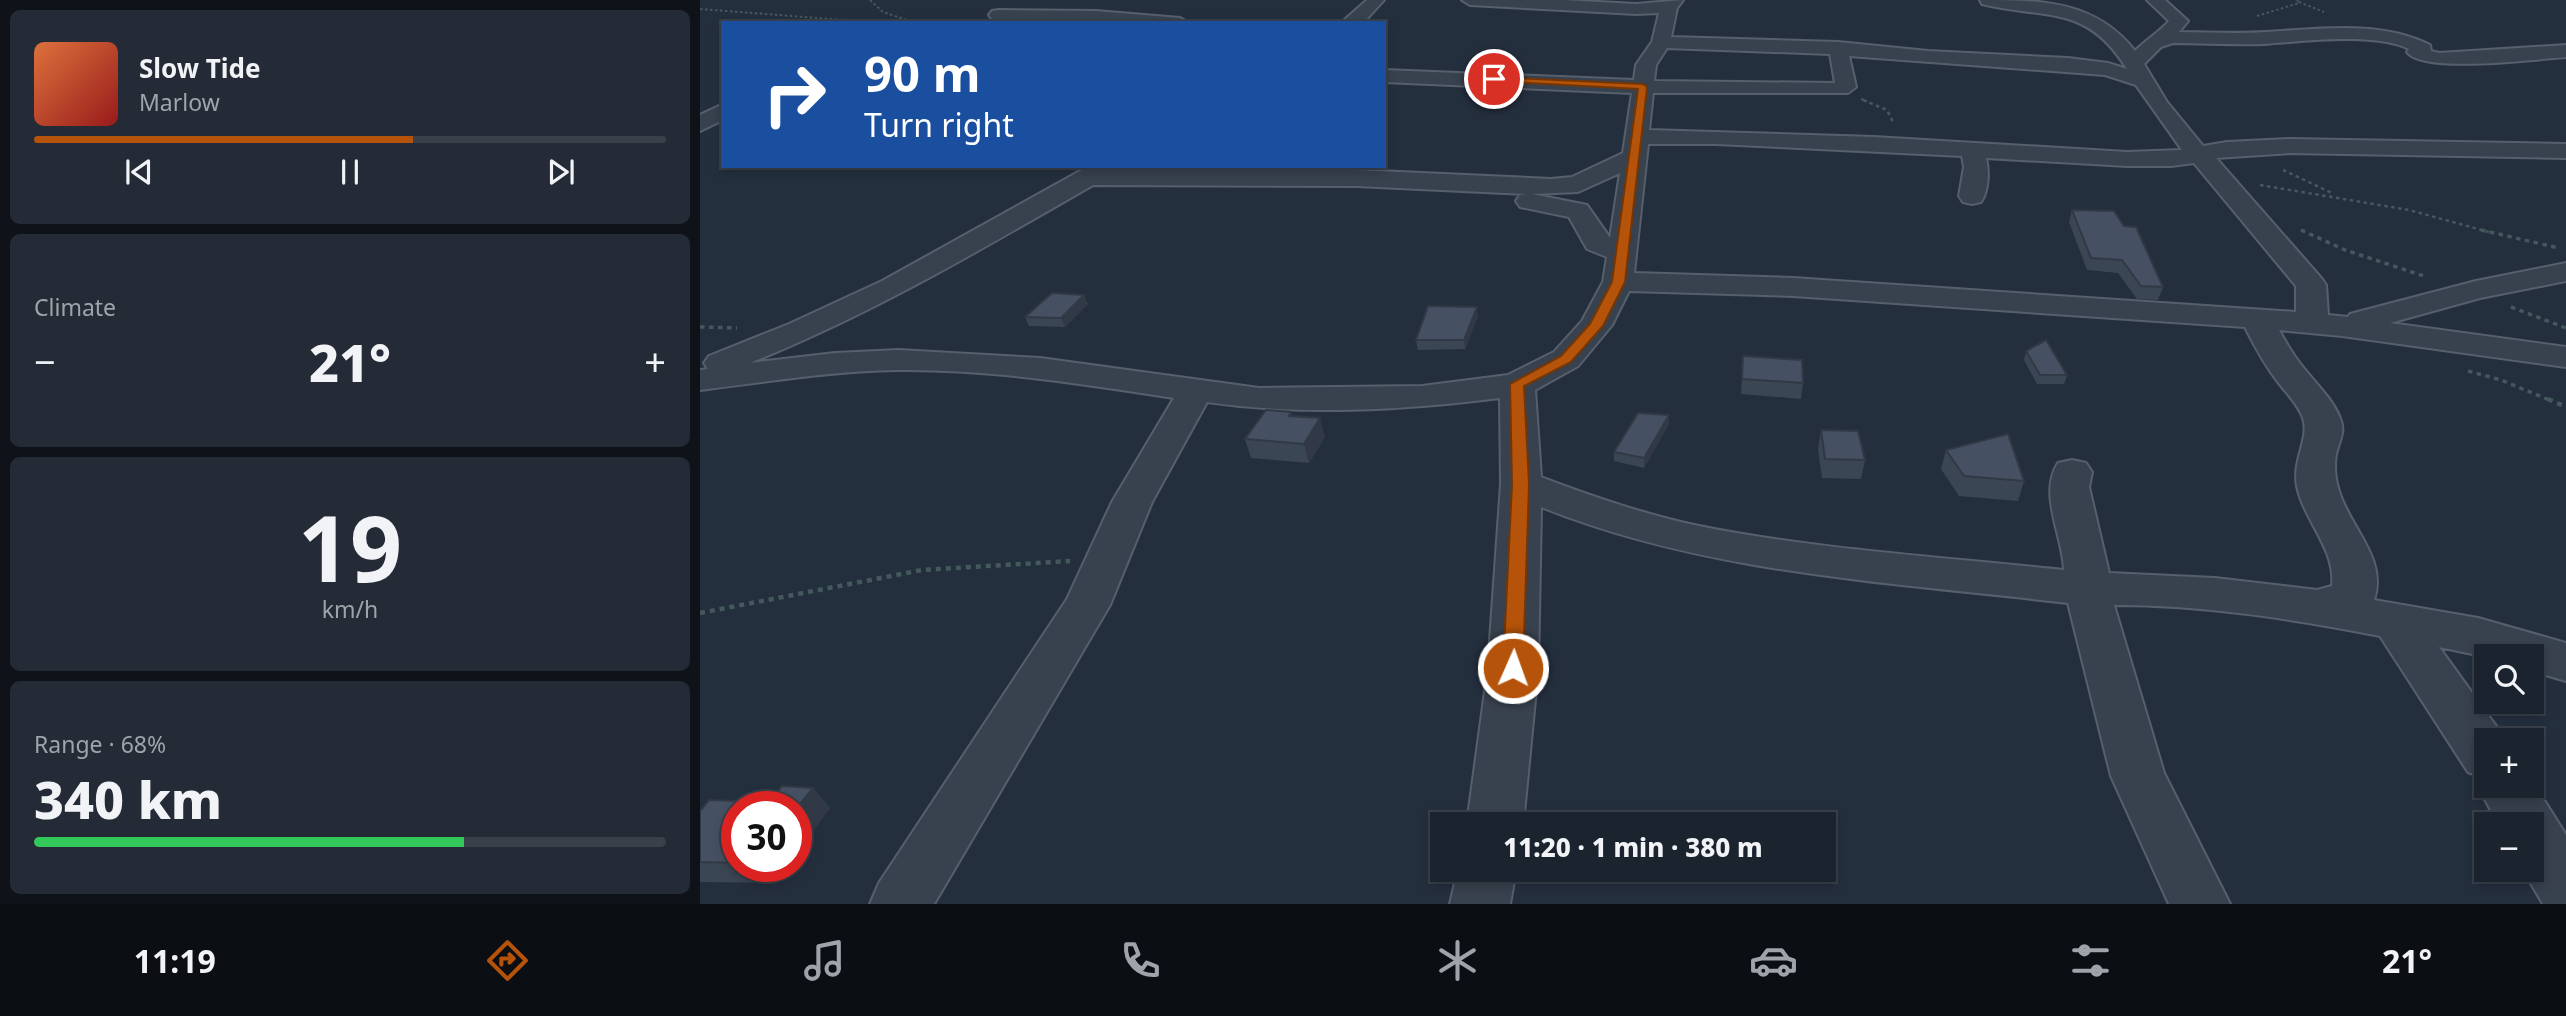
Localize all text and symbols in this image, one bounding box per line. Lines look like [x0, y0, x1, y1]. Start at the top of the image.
text: 90 m [864, 40, 981, 106]
icon: right [749, 49, 840, 140]
pin [1464, 49, 1524, 109]
text: Slow Tide [139, 50, 261, 86]
icon: arrive [1475, 60, 1513, 98]
text: Marlow [139, 86, 220, 118]
text: Turn right [864, 103, 1014, 146]
icon: previous [120, 153, 158, 191]
icon: pause [331, 153, 369, 191]
icon: next [542, 153, 580, 191]
text: Climate [34, 291, 116, 323]
text: 21° [309, 326, 391, 397]
text: − [34, 335, 56, 387]
text: + [644, 335, 666, 387]
text: 19 [298, 485, 402, 609]
text: km/h [322, 593, 378, 625]
position arrow [1476, 631, 1550, 705]
map controls [2474, 644, 2544, 882]
button: search [2474, 644, 2544, 714]
text: Range · 68% [34, 728, 166, 760]
button: + [2474, 728, 2544, 798]
text: 340 km [34, 763, 222, 834]
speed limit sign: 30 [721, 791, 812, 882]
button: − [2474, 812, 2544, 882]
text: 11:20 · 1 min · 380 m [1503, 829, 1763, 865]
icon: directions [483, 936, 532, 985]
icon: music [800, 936, 849, 985]
icon: phone [1116, 936, 1165, 985]
icon: climate [1433, 936, 1482, 985]
icon: car [1749, 936, 1798, 985]
icon: filters [2066, 936, 2115, 985]
text: 11:19 [134, 939, 216, 982]
text: 21° [2382, 939, 2432, 982]

